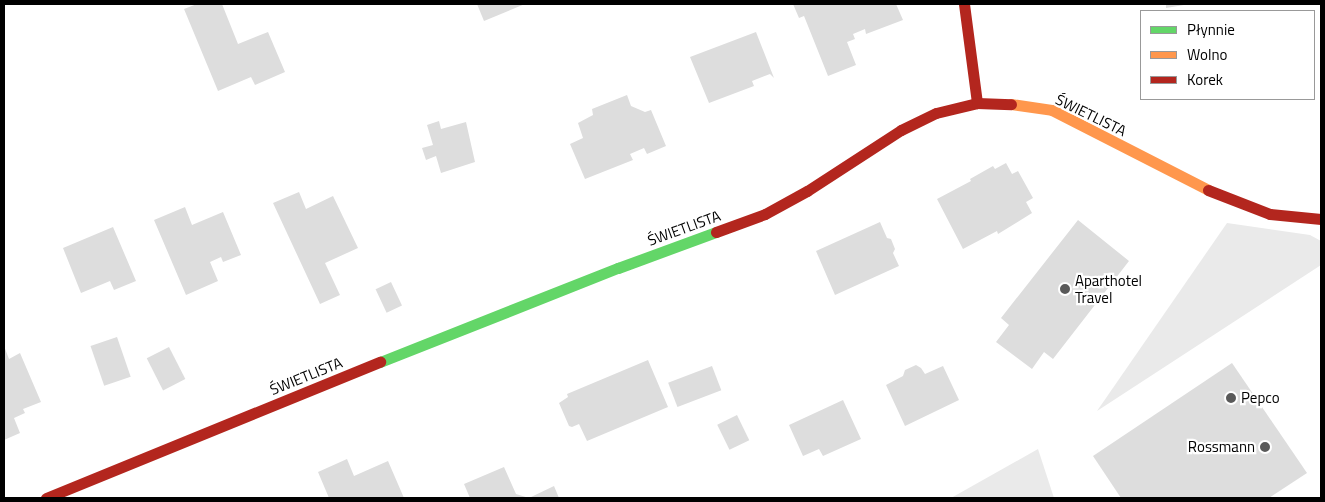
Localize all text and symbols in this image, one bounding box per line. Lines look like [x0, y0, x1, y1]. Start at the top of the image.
legend [1140, 10, 1315, 100]
text: Płynnie [1187, 18, 1235, 41]
text: Wolno [1187, 43, 1227, 66]
text: Korek [1187, 68, 1223, 91]
street label: ŚWIETLISTA [1053, 90, 1129, 140]
street label: ŚWIETLISTA [645, 206, 723, 250]
place label: Aparthotel Travel [1075, 271, 1142, 306]
marker: Aparthotel Travel [1059, 283, 1071, 295]
street label: ŚWIETLISTA [267, 353, 345, 399]
place label: Pepco [1241, 389, 1280, 407]
marker: Pepco [1225, 392, 1237, 404]
place label: Rossmann [1188, 438, 1255, 456]
marker: Rossmann [1259, 441, 1271, 453]

